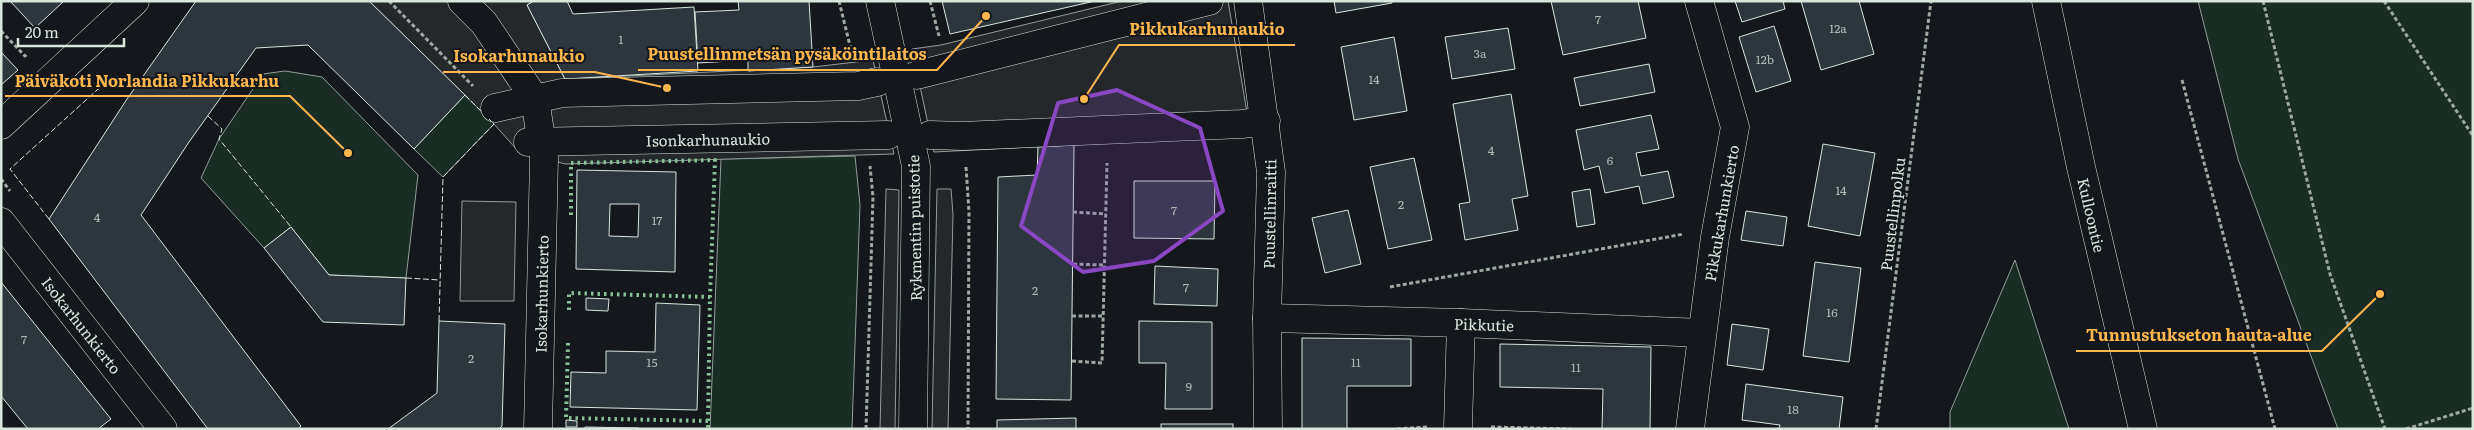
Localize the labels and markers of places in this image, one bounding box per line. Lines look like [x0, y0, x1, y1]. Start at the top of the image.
callout: Pikkukarhunaukio [1119, 14, 1295, 45]
callout: Puustellinmetsän pysäköintilaitos [638, 39, 937, 70]
callout: Isokarhunaukio [443, 41, 595, 72]
callout: Päiväkoti Norlandia Pikkukarhu [5, 65, 290, 96]
callout: Tunnustukseton hauta-alue [2076, 320, 2322, 351]

